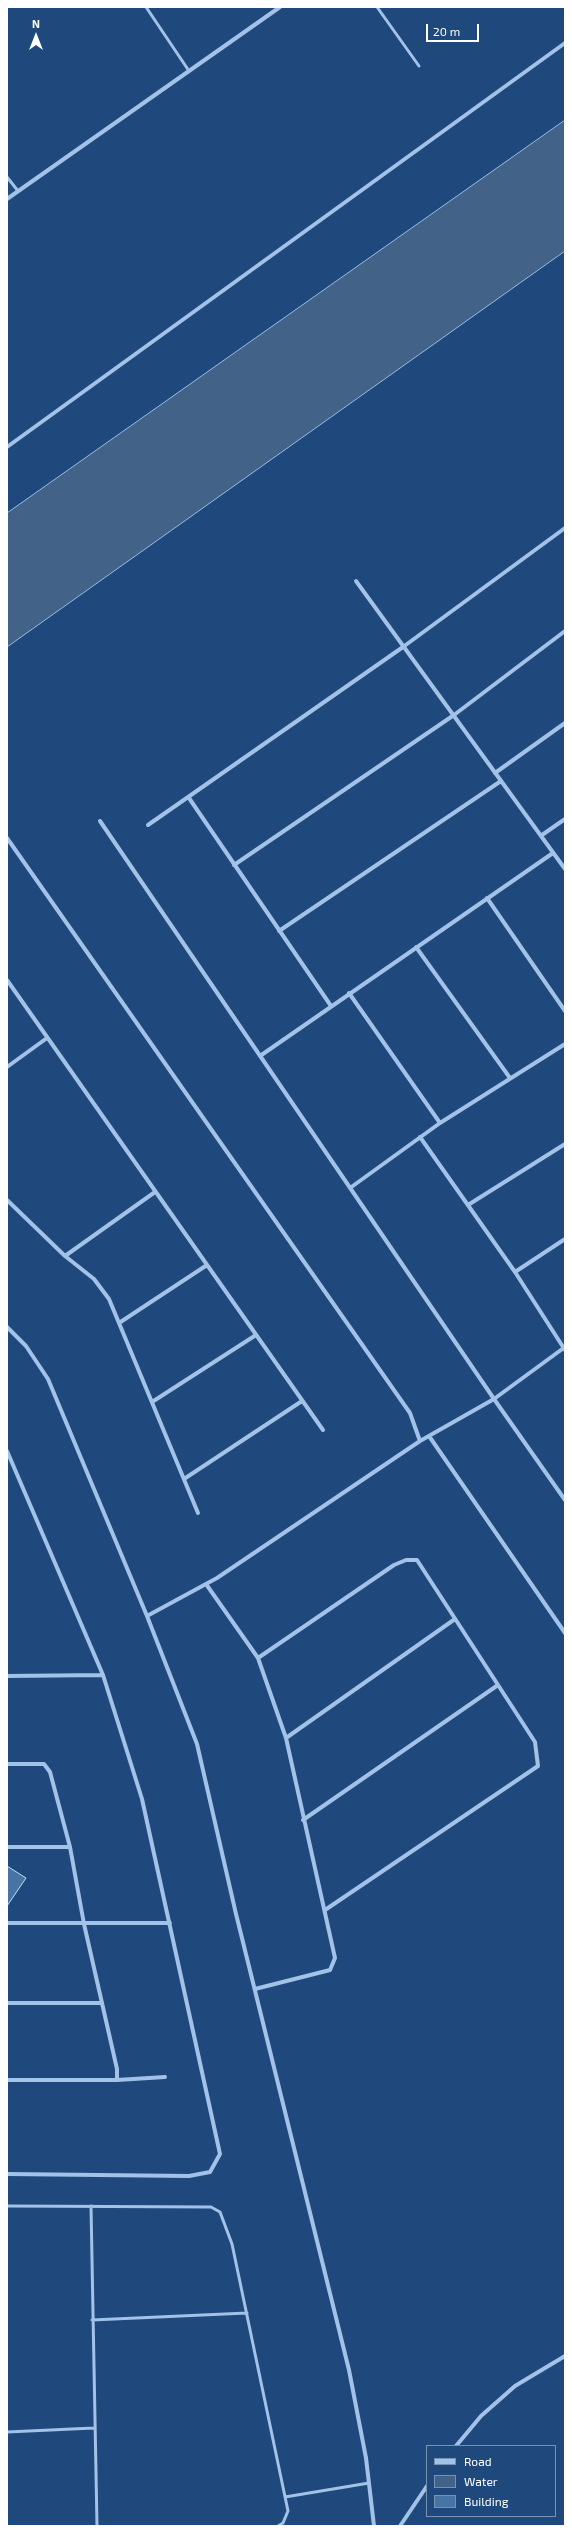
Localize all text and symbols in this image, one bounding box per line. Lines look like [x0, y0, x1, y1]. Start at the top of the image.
north arrow [16, 16, 56, 56]
scale bar [428, 16, 481, 42]
text: N [32, 17, 40, 30]
text: 20 m [433, 24, 460, 38]
legend [426, 2445, 556, 2517]
text: Road [464, 2454, 492, 2468]
text: Water [464, 2474, 498, 2488]
text: Building [464, 2494, 508, 2508]

